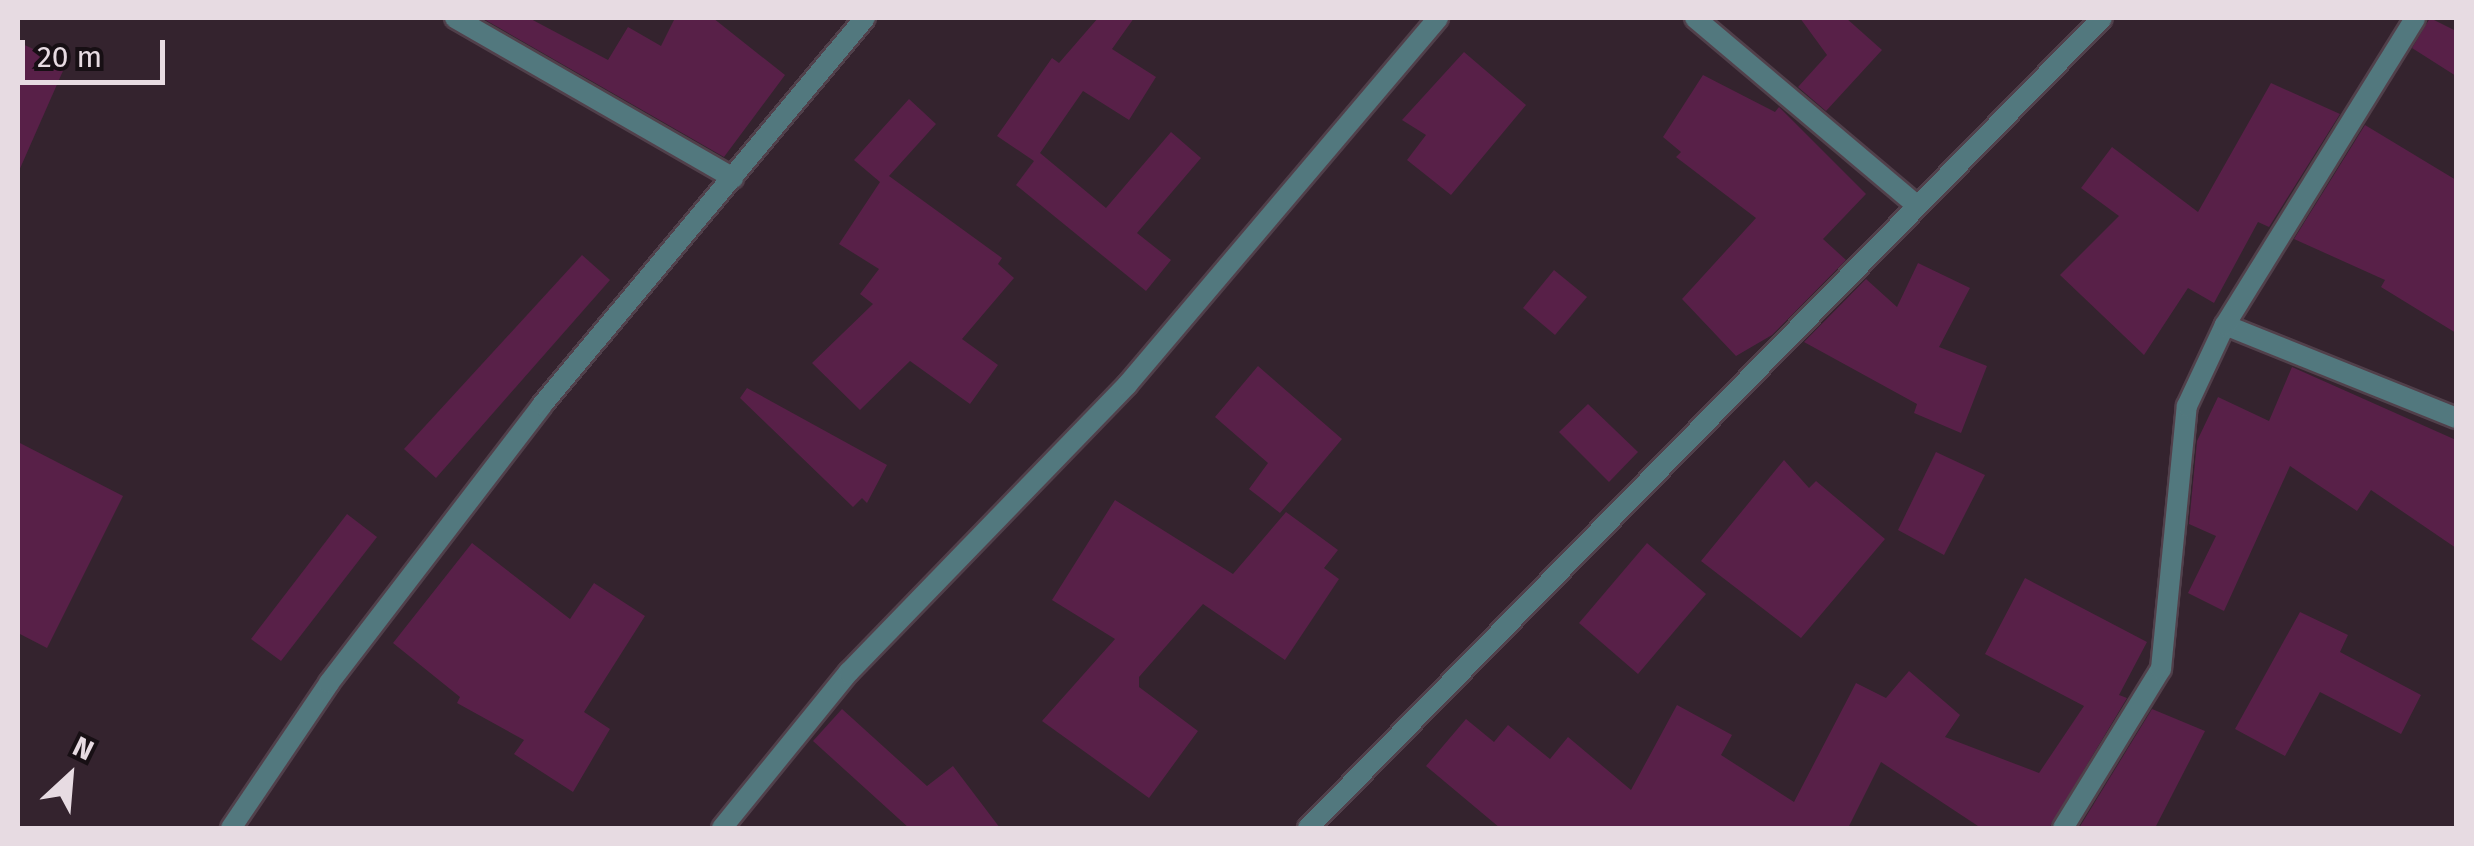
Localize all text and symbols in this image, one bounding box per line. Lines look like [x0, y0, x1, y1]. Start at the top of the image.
scale bar [25, 20, 170, 82]
text: 20 m [37, 39, 102, 75]
north arrow [20, 726, 120, 826]
text: N [68, 730, 99, 767]

